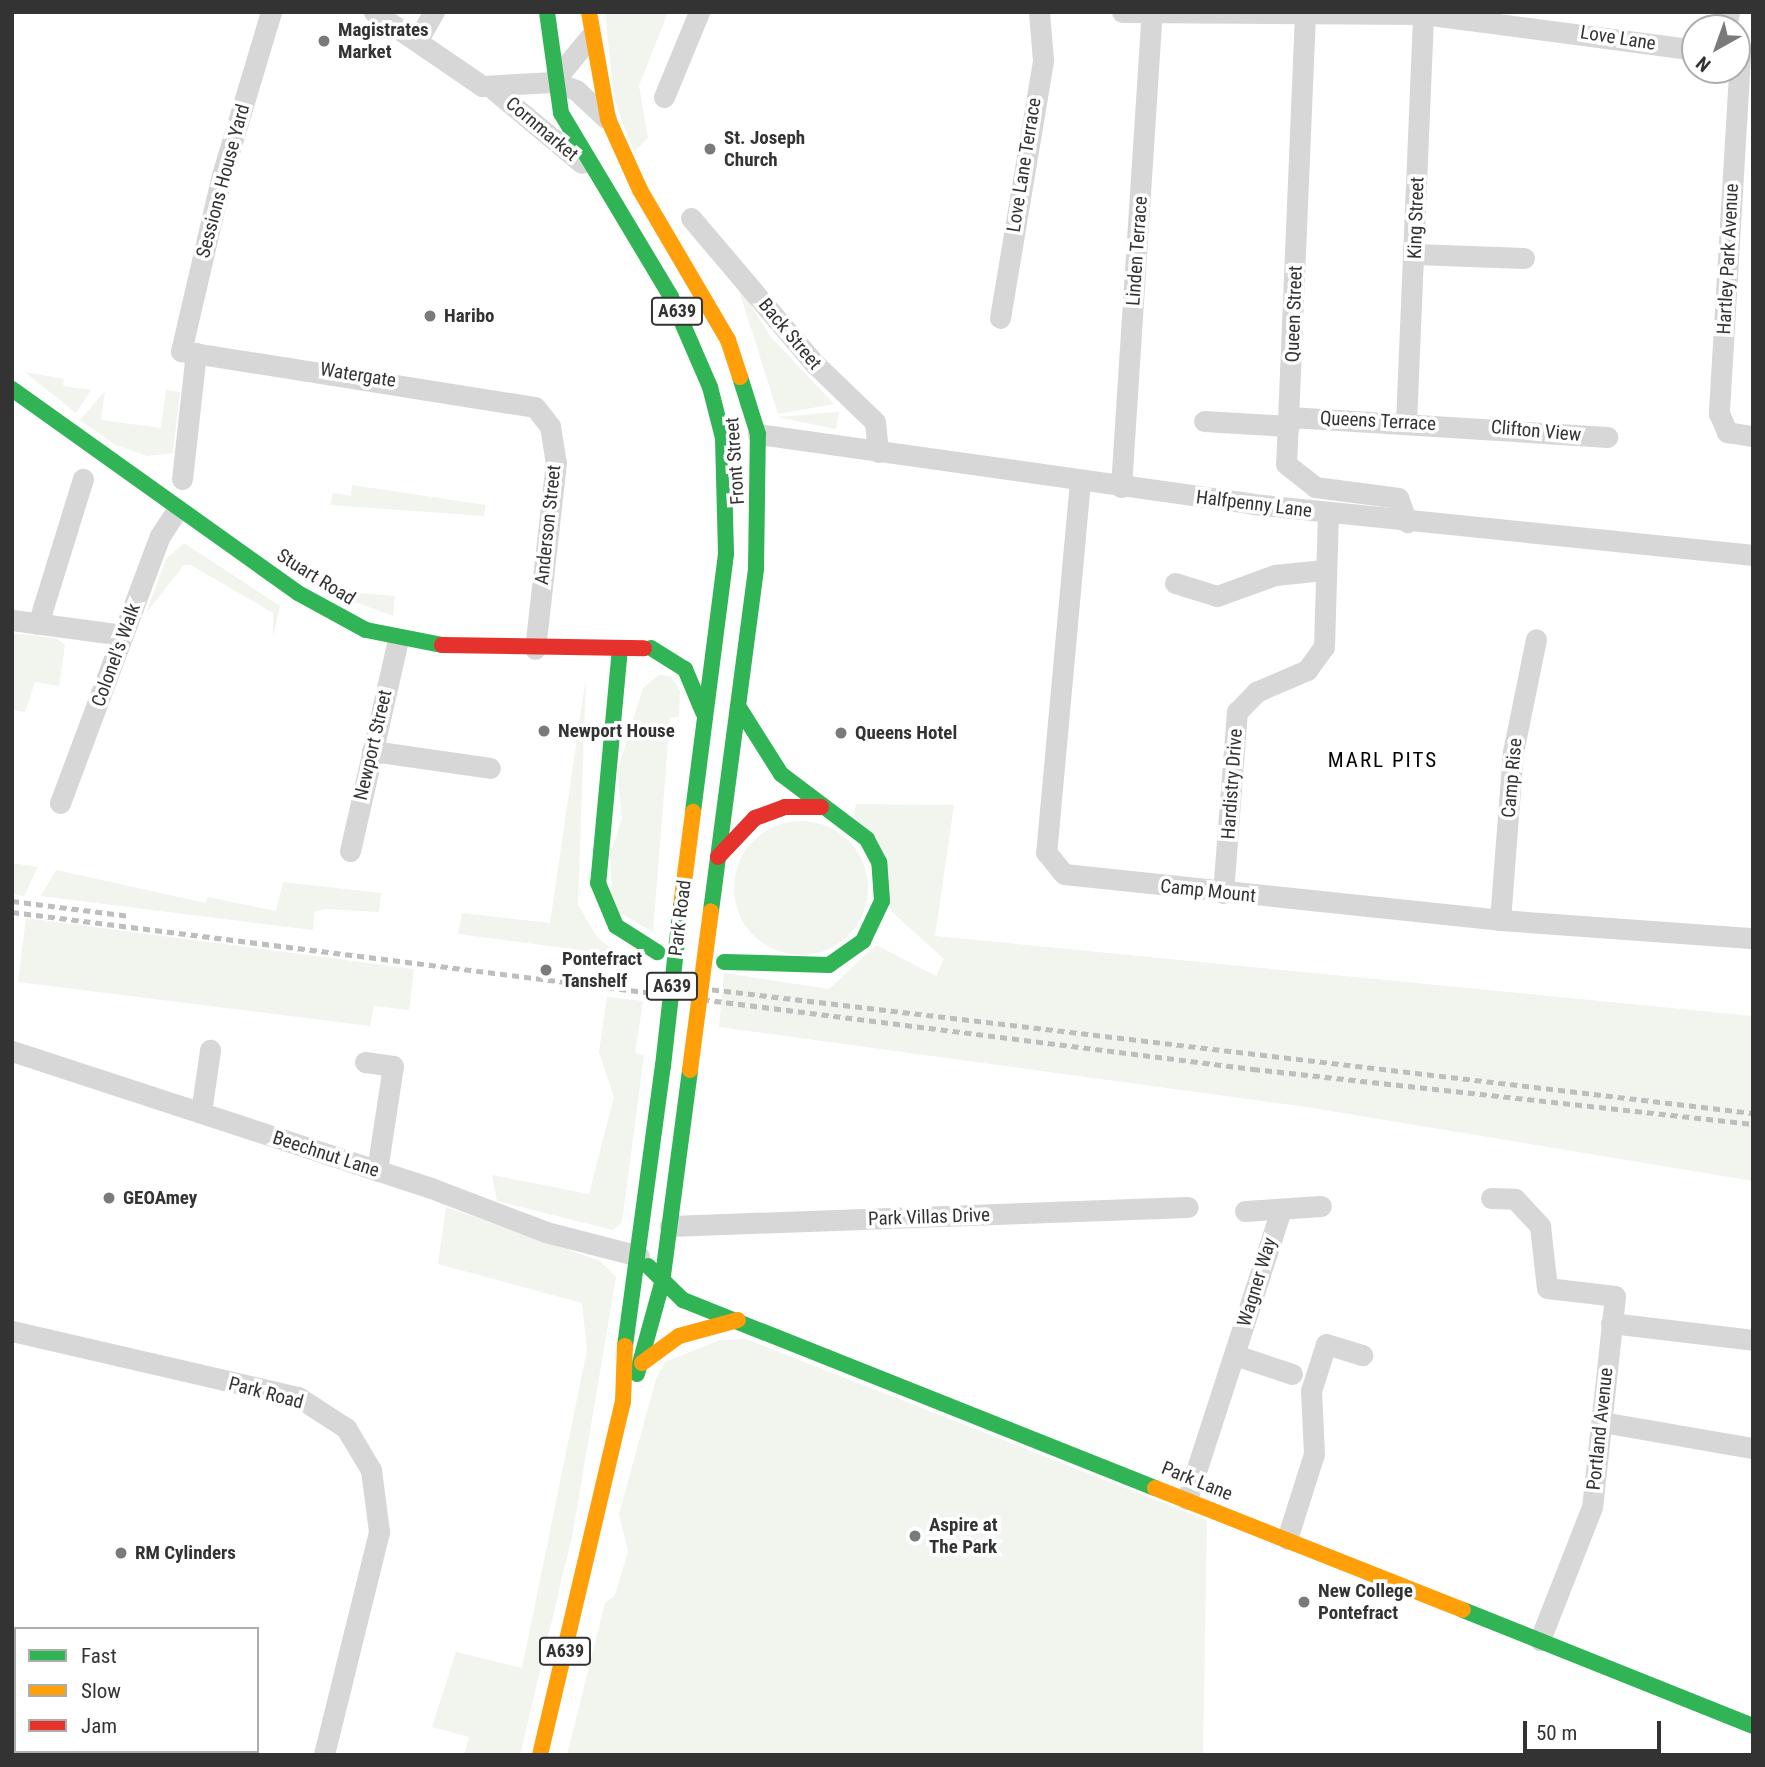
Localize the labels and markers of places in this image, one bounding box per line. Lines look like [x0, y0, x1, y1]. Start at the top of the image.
place label: Magistrates Market [338, 19, 429, 63]
marker: Magistrates Market [316, 33, 332, 49]
place label: St. Joseph Church [724, 127, 805, 171]
marker: St. Joseph Church [702, 141, 718, 157]
place label: Haribo [444, 305, 495, 327]
marker: Haribo [422, 308, 438, 324]
place label: Newport House [558, 720, 675, 742]
place label: Queens Hotel [855, 722, 957, 744]
marker: Newport House [536, 723, 552, 739]
marker: Queens Hotel [833, 725, 849, 741]
place label: Pontefract Tanshelf [562, 948, 642, 992]
marker: Pontefract Tanshelf [536, 960, 556, 980]
place label: GEOAmey [123, 1187, 197, 1209]
marker: GEOAmey [101, 1190, 117, 1206]
place label: Aspire at The Park [929, 1514, 998, 1558]
marker: Aspire at The Park [907, 1528, 923, 1544]
place label: RM Cylinders [135, 1542, 236, 1564]
marker: RM Cylinders [113, 1545, 129, 1561]
place label: New College Pontefract [1318, 1580, 1413, 1624]
marker: New College Pontefract [1296, 1594, 1312, 1610]

